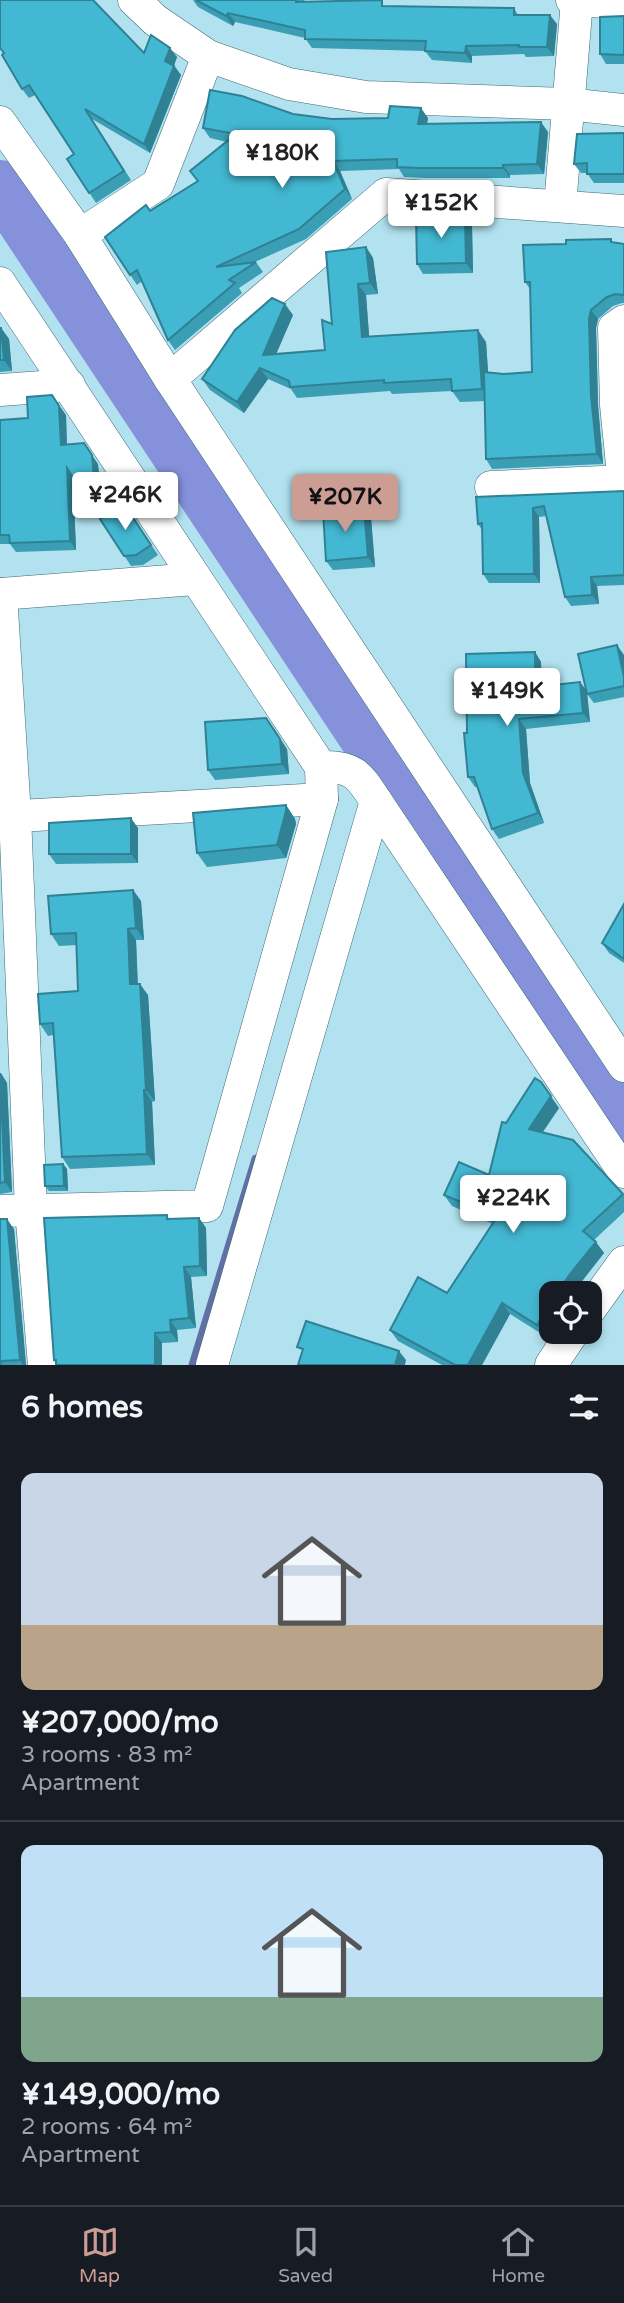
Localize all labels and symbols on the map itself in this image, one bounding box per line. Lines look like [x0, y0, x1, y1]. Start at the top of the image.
pin: ¥180K [233, 130, 331, 190]
pin: ¥152K [392, 180, 490, 240]
pin: ¥246K [76, 472, 174, 532]
pin: ¥207K [296, 475, 394, 534]
pin: ¥149K [458, 668, 556, 728]
pin: ¥224K [464, 1176, 562, 1235]

